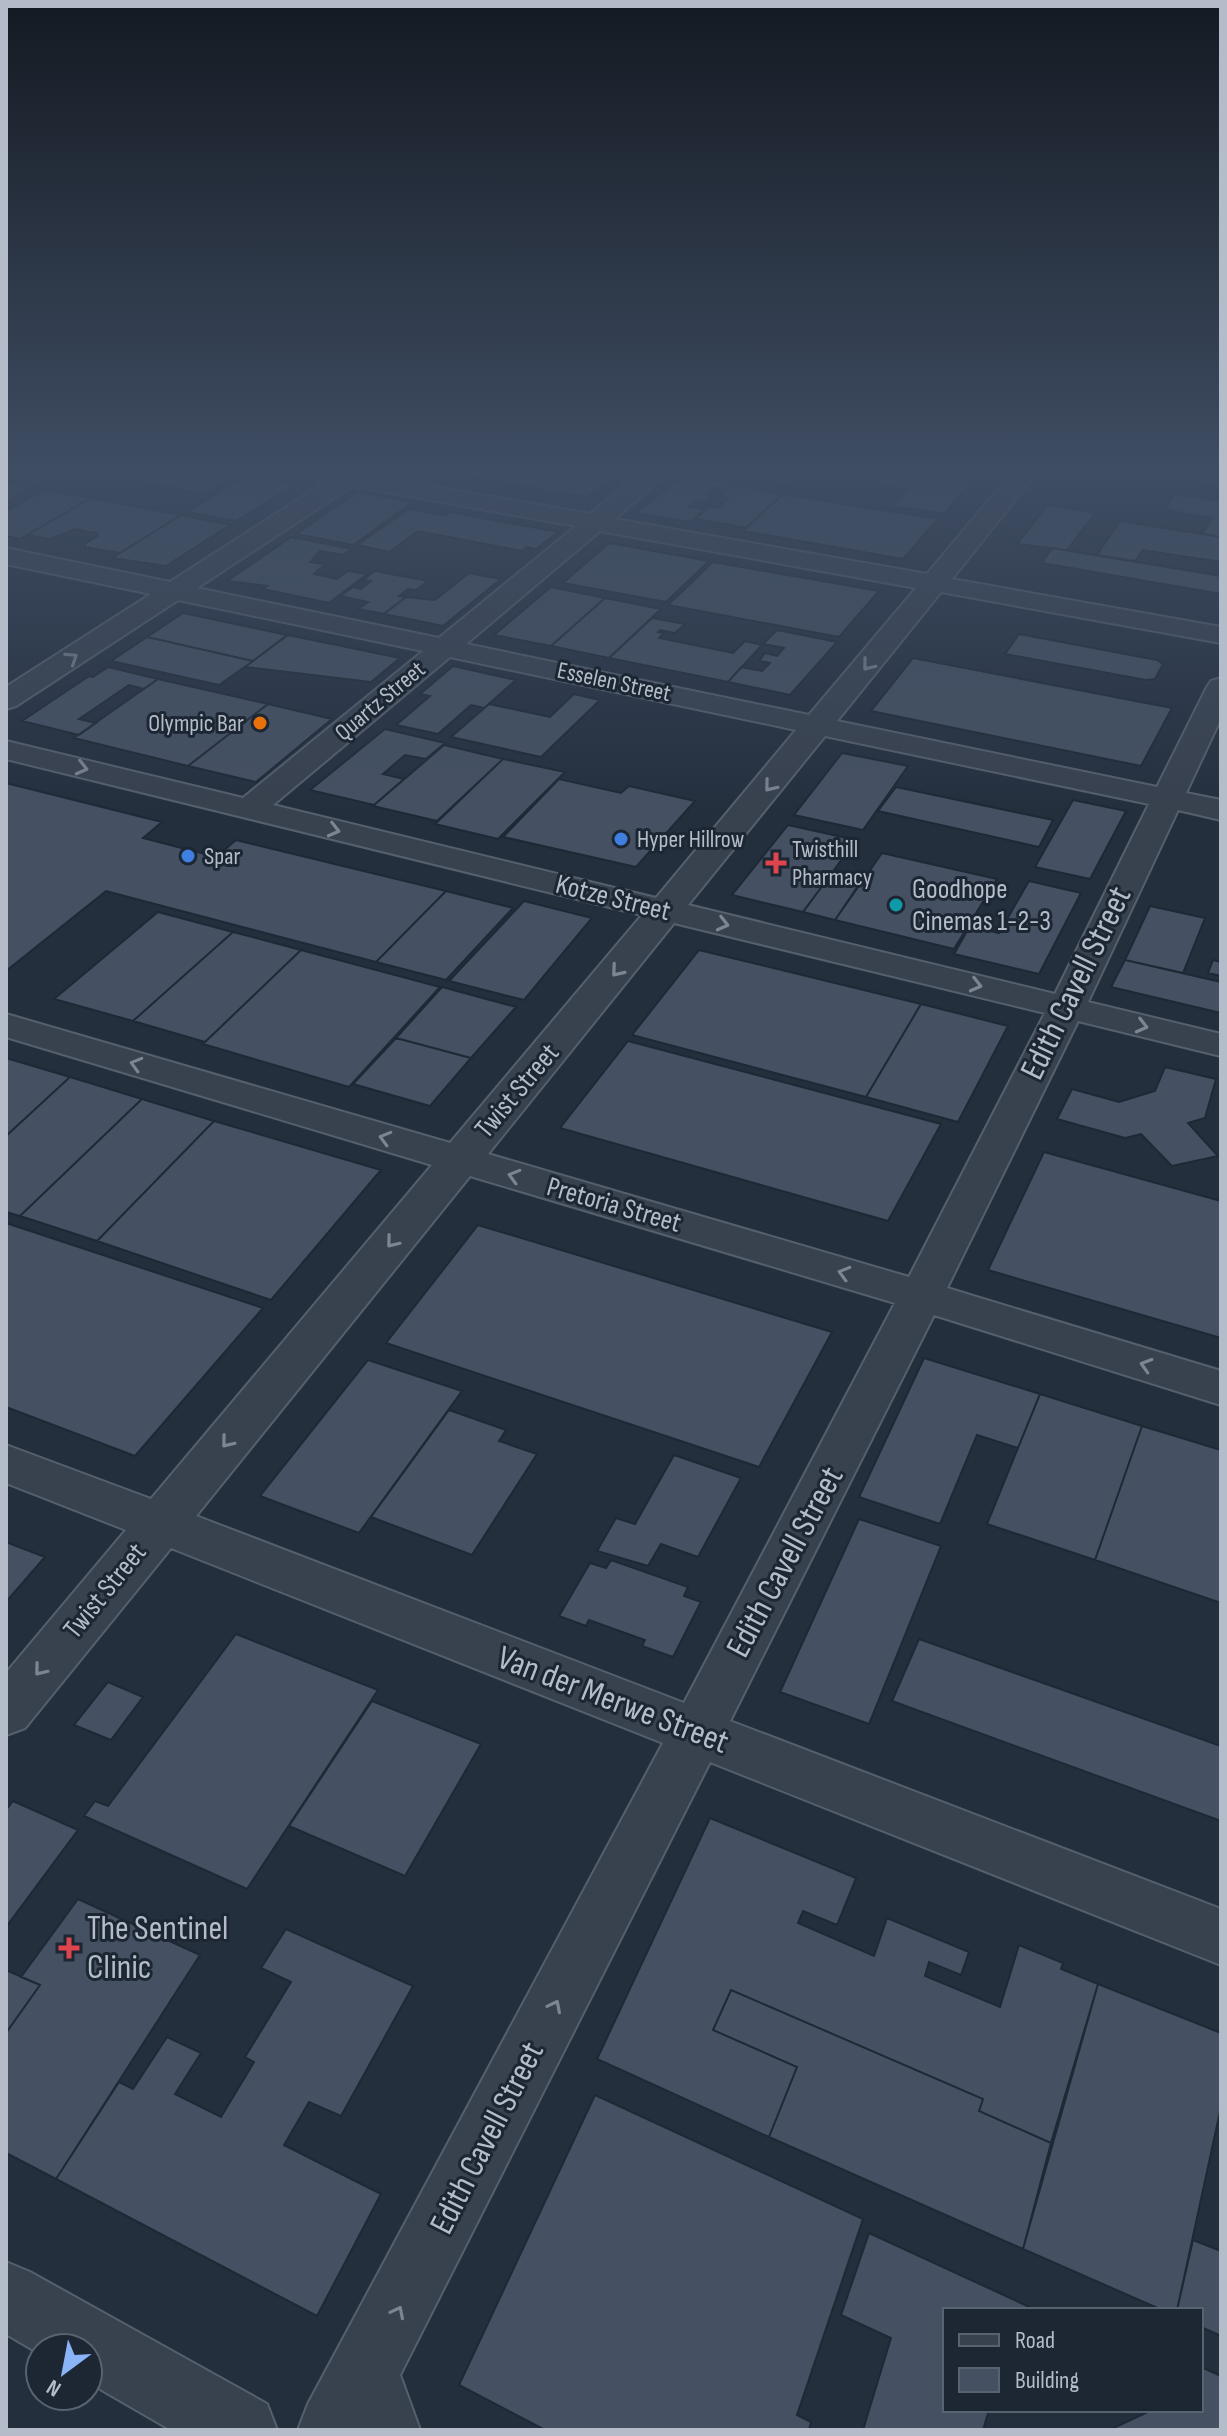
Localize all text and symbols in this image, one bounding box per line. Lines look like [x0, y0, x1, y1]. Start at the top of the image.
one-way arrow [63, 652, 77, 667]
street label: Quartz Street [329, 655, 431, 747]
street label: Esselen Street [555, 656, 673, 708]
one-way arrow [863, 656, 878, 670]
place label: Olympic Bar [148, 709, 244, 738]
marker: Olympic Bar [251, 714, 269, 732]
one-way arrow [74, 759, 88, 776]
one-way arrow [765, 777, 780, 791]
one-way arrow [327, 820, 341, 837]
place label: Hyper Hillrow [637, 825, 744, 854]
marker: Hyper Hillrow [612, 830, 630, 848]
place label: Twisthill Pharmacy [792, 835, 872, 892]
place label: Spar [204, 842, 240, 871]
marker: Spar [179, 847, 197, 865]
marker: Twisthill Pharmacy [767, 854, 785, 872]
street label: Kotze Street [552, 868, 674, 928]
place label: Goodhope Cinemas 1-2-3 [912, 873, 1051, 938]
street label: Edith Cavell Street [1012, 880, 1140, 1086]
marker: Goodhope Cinemas 1-2-3 [887, 896, 905, 914]
one-way arrow [716, 915, 729, 932]
one-way arrow [612, 961, 627, 976]
one-way arrow [968, 976, 982, 993]
one-way arrow [1135, 1016, 1149, 1033]
street label: Twist Street [468, 1037, 566, 1145]
one-way arrow [129, 1057, 143, 1073]
one-way arrow [379, 1131, 392, 1147]
one-way arrow [508, 1169, 522, 1185]
street label: Pretoria Street [543, 1170, 685, 1240]
one-way arrow [387, 1232, 402, 1247]
one-way arrow [838, 1266, 852, 1282]
one-way arrow [1140, 1359, 1154, 1375]
one-way arrow [222, 1433, 237, 1447]
street label: Edith Cavell Street [718, 1460, 852, 1664]
street label: Twist Street [57, 1537, 153, 1645]
street label: Van der Merwe Street [492, 1637, 734, 1763]
one-way arrow [35, 1661, 50, 1675]
place label: The Sentinel Clinic [87, 1908, 228, 1988]
marker: The Sentinel Clinic [58, 1937, 80, 1959]
one-way arrow [546, 2000, 561, 2015]
street label: Edith Cavell Street [421, 2035, 553, 2241]
one-way arrow [388, 2305, 403, 2320]
legend [943, 2308, 1203, 2412]
text: Road [1015, 2326, 1055, 2355]
north arrow [24, 2332, 104, 2412]
text: Building [1015, 2366, 1079, 2395]
text: N [42, 2373, 66, 2402]

